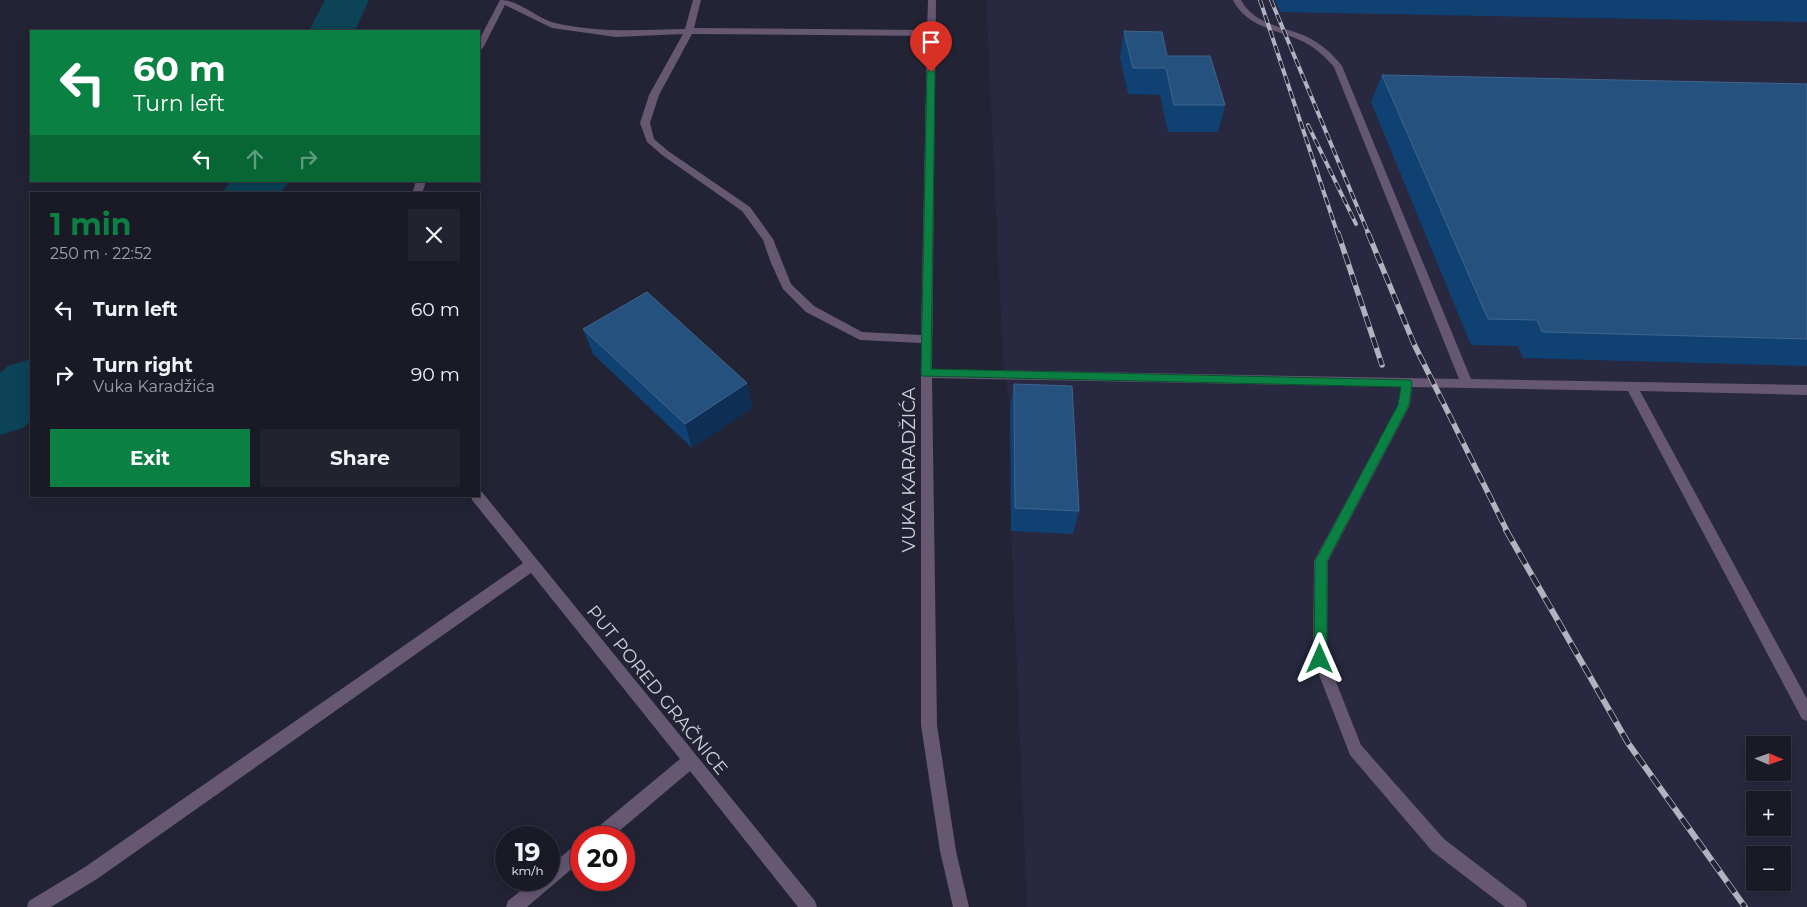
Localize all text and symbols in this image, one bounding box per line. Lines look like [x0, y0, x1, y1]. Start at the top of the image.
pin [910, 21, 952, 72]
icon: arrive [917, 28, 945, 56]
text: 60 m [133, 47, 226, 90]
icon: left [50, 50, 115, 115]
text: Turn left [133, 90, 225, 117]
icon: left [188, 145, 216, 173]
icon: ahead [241, 145, 269, 173]
icon: right [294, 145, 322, 173]
text: 1 min [50, 206, 131, 243]
button: close [408, 209, 460, 261]
text: 250 m · 22:52 [50, 244, 152, 263]
icon: left [50, 296, 78, 324]
text: Turn left [93, 298, 178, 321]
text: 60 m [411, 298, 460, 321]
text: Turn right [93, 354, 193, 377]
icon: right [50, 361, 78, 389]
text: 90 m [411, 363, 460, 386]
text: Vuka Karadžića [93, 377, 215, 396]
street label: VUKA KARADŽIĆA [898, 387, 920, 553]
button: Exit [50, 429, 250, 487]
button: Share [260, 429, 460, 487]
street label: PUT PORED GRAČNICE [582, 601, 732, 779]
position arrow [1293, 632, 1345, 684]
north arrow [1746, 736, 1791, 781]
map controls [1746, 736, 1791, 891]
button: + [1746, 791, 1791, 836]
speed limit sign: 20 [570, 826, 635, 891]
text: 19 [515, 837, 540, 867]
button: − [1746, 846, 1791, 891]
text: km/h [511, 863, 544, 878]

